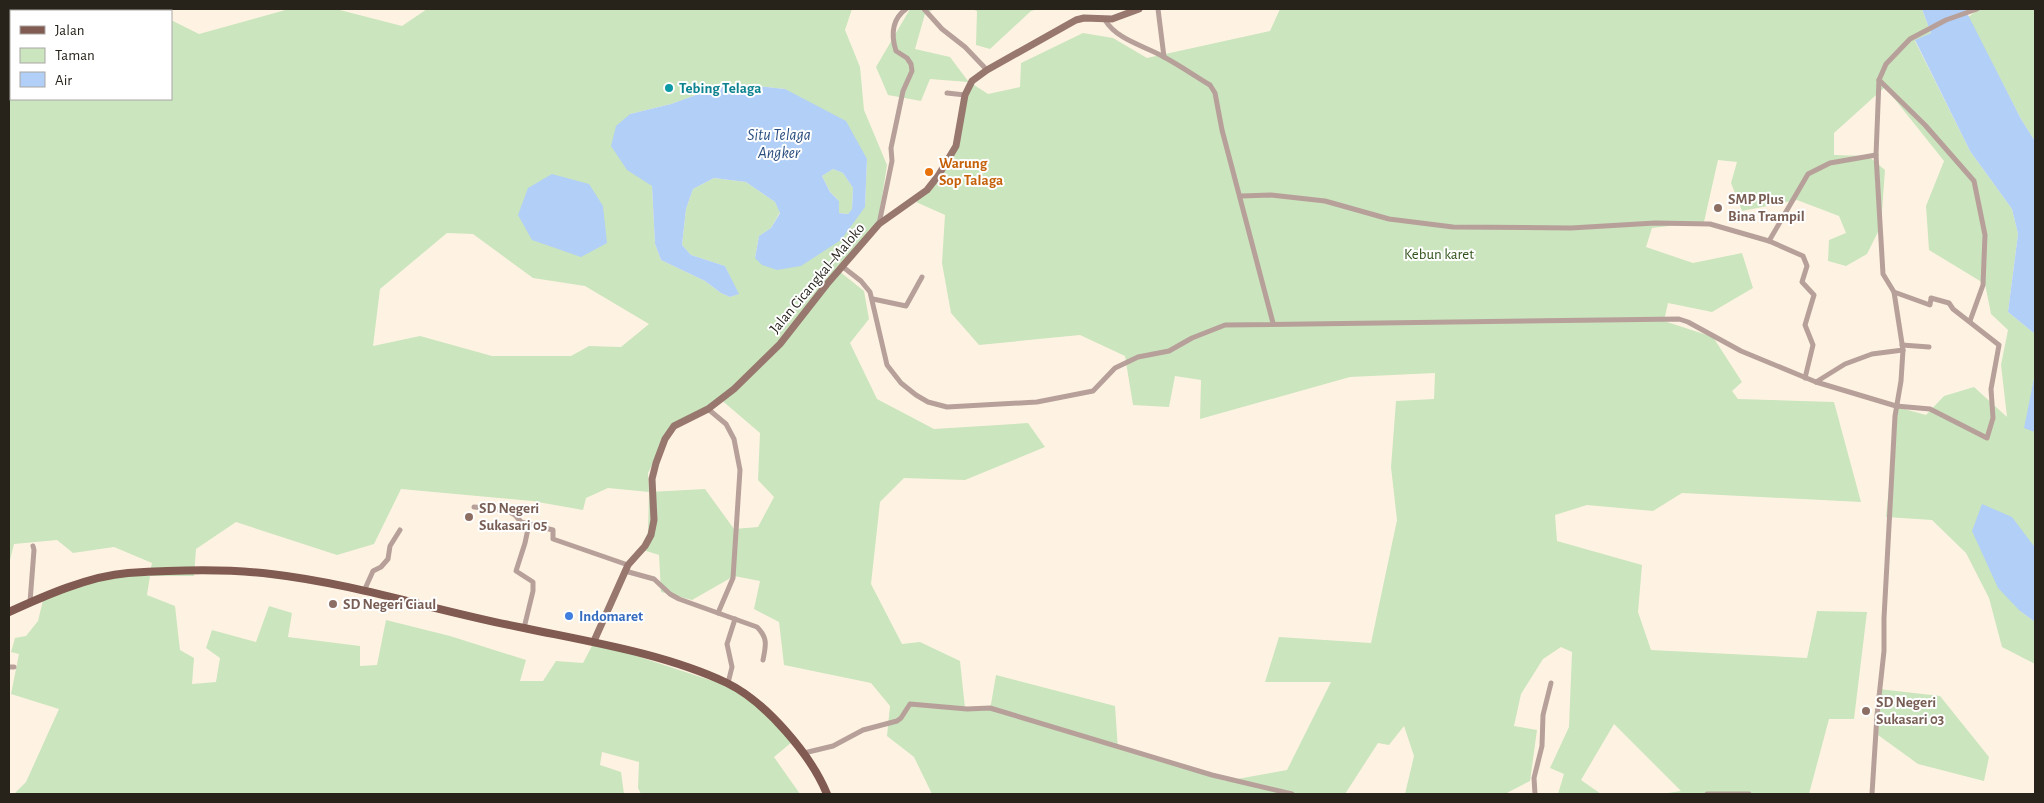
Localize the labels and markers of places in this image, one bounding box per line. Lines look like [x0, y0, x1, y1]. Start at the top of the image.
place label: Tebing Telaga [679, 81, 761, 96]
marker: Tebing Telaga [663, 82, 675, 94]
place label: Warung Sop Talaga [939, 156, 1003, 188]
marker: Warung Sop Talaga [923, 166, 935, 178]
place label: SMP Plus Bina Trampil [1728, 192, 1805, 224]
marker: SMP Plus Bina Trampil [1712, 202, 1724, 214]
place label: SD Negeri Sukasari 05 [479, 501, 547, 533]
marker: SD Negeri Sukasari 05 [463, 511, 475, 523]
place label: SD Negeri Ciaul [343, 597, 436, 612]
marker: SD Negeri Ciaul [327, 598, 339, 610]
place label: Indomaret [579, 609, 643, 624]
marker: Indomaret [563, 610, 575, 622]
place label: SD Negeri Sukasari 03 [1876, 695, 1944, 727]
marker: SD Negeri Sukasari 03 [1860, 705, 1872, 717]

